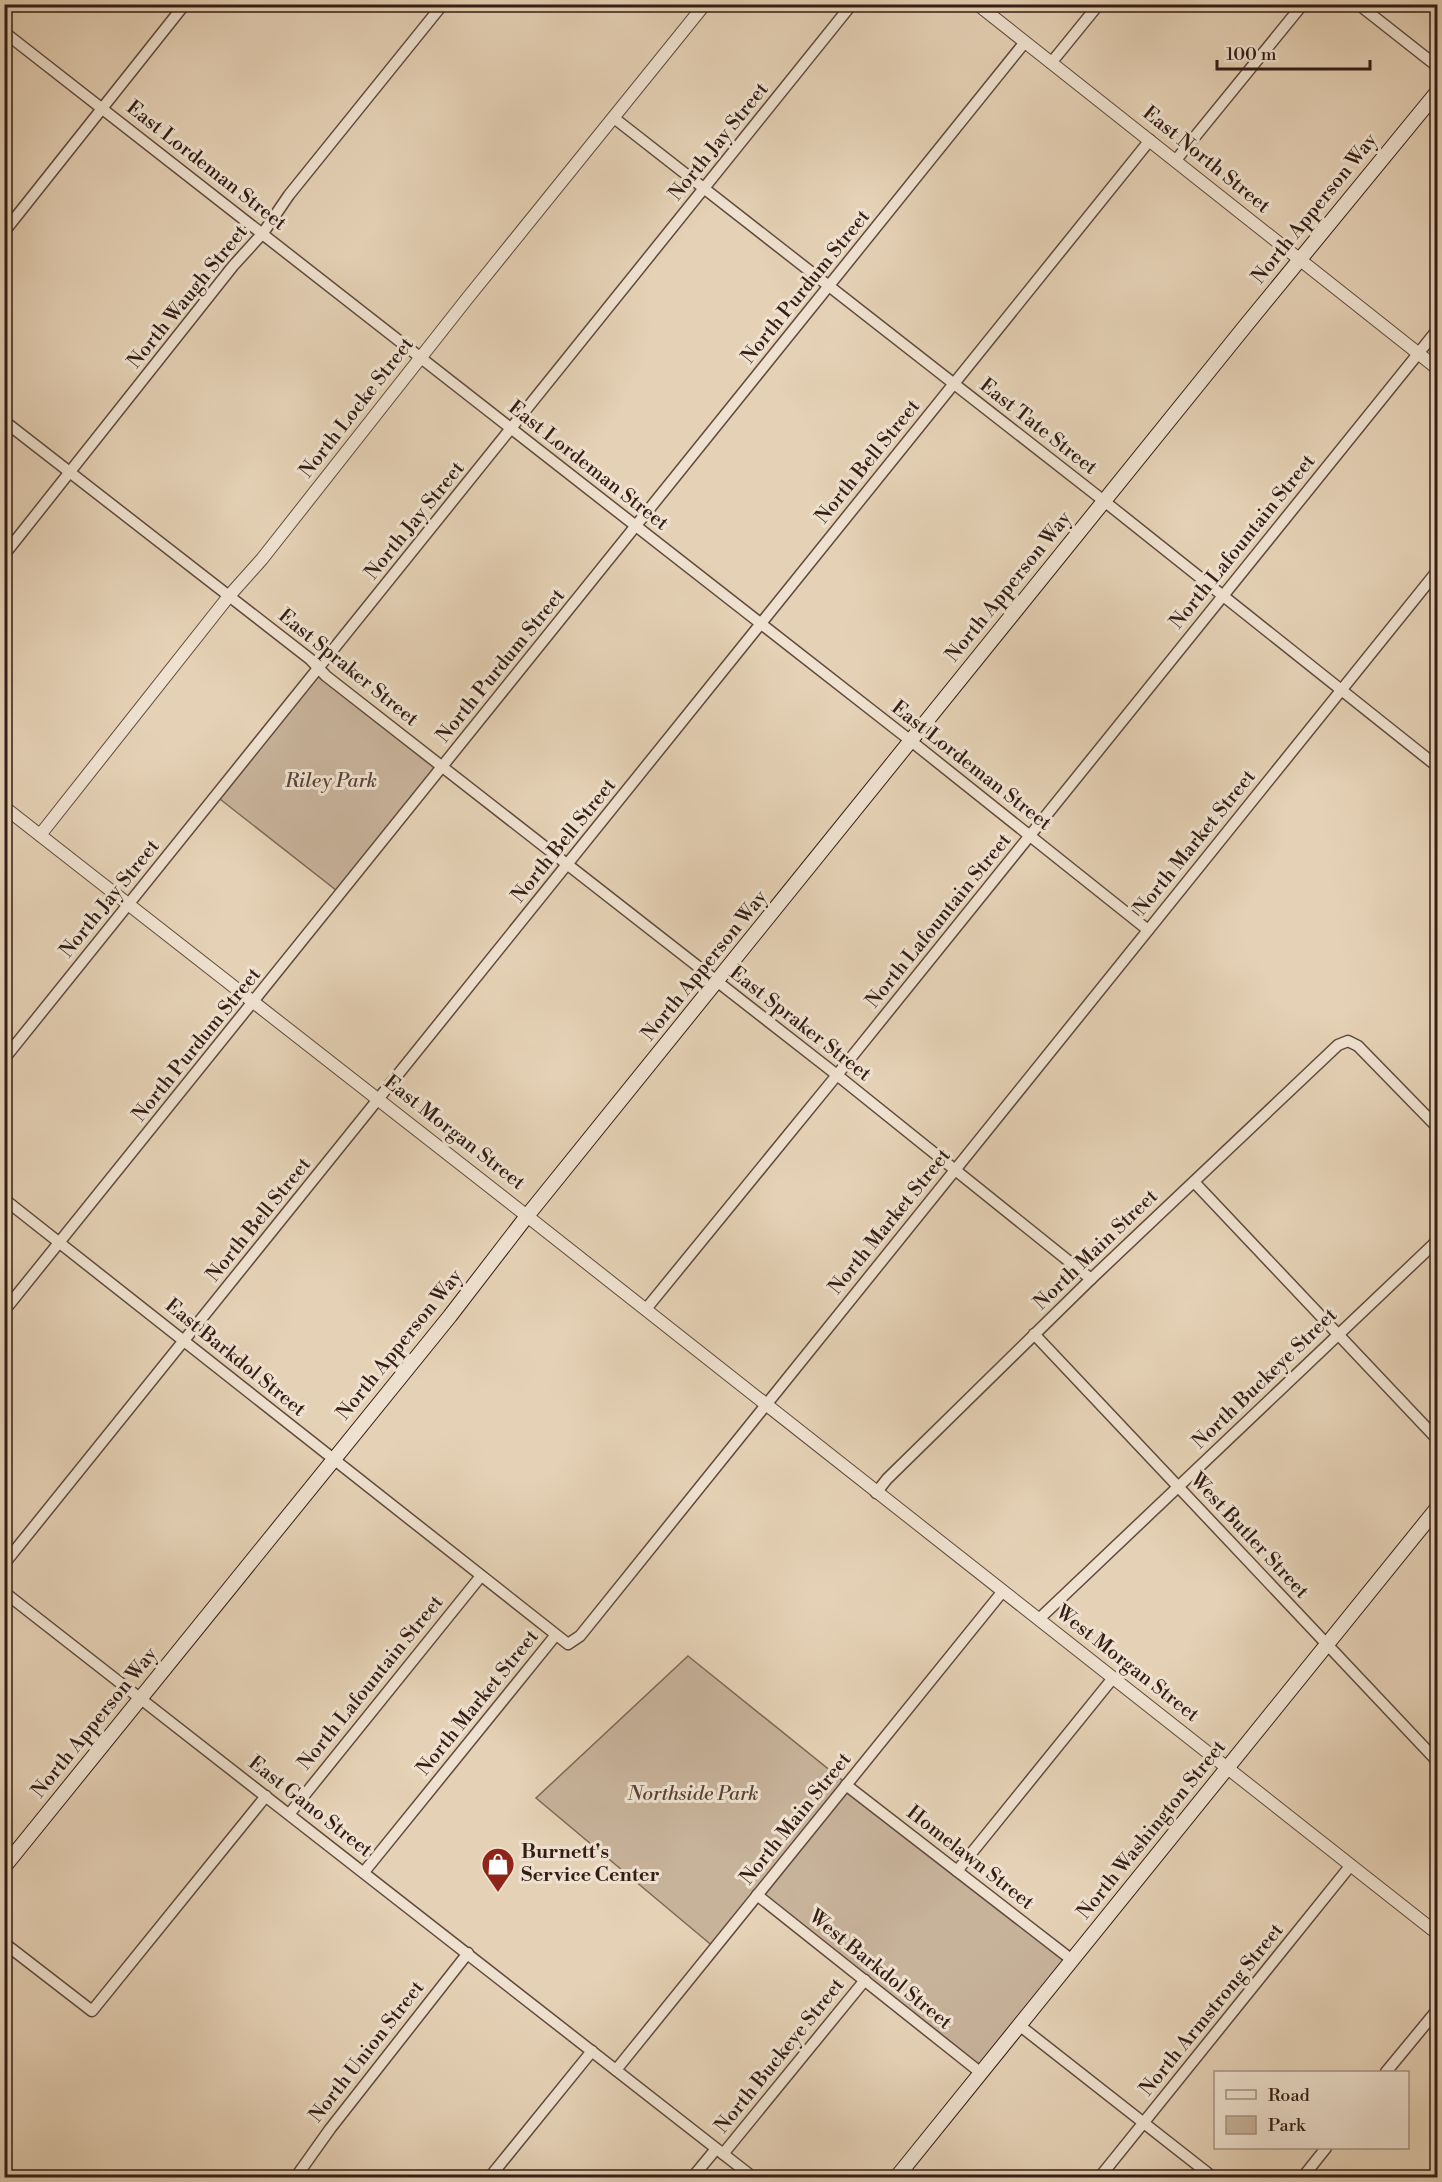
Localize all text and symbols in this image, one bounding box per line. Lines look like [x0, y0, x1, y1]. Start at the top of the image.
scale bar [1217, 33, 1370, 71]
text: 100 m [1226, 43, 1277, 66]
street label: North Jay Street [664, 78, 774, 206]
street label: East Lordeman Street [121, 96, 291, 236]
street label: East North Street [1137, 101, 1275, 219]
street label: North Apperson Way [1247, 128, 1384, 289]
street label: North Purdum Street [736, 205, 876, 369]
street label: North Waugh Street [122, 220, 254, 374]
street label: North Locke Street [294, 333, 420, 483]
street label: East Tate Street [974, 373, 1102, 481]
street label: North Bell Street [810, 395, 926, 529]
street label: East Lordeman Street [503, 396, 673, 536]
street label: North Lafountain Street [1165, 450, 1321, 634]
street label: North Jay Street [360, 457, 470, 585]
street label: North Apperson Way [941, 506, 1078, 667]
street label: North Purdum Street [431, 584, 571, 748]
street label: East Spraker Street [273, 604, 423, 732]
street label: East Lordeman Street [886, 696, 1056, 836]
street label: North Market Street [1128, 765, 1262, 921]
park label: Riley Park [284, 769, 377, 794]
street label: North Bell Street [506, 774, 622, 908]
street label: North Lafountain Street [861, 829, 1017, 1013]
street label: North Jay Street [55, 835, 165, 963]
street label: North Apperson Way [637, 885, 774, 1046]
street label: East Spraker Street [724, 961, 876, 1087]
street label: North Purdum Street [127, 963, 267, 1127]
street label: East Morgan Street [378, 1070, 530, 1196]
street label: North Market Street [823, 1144, 957, 1300]
street label: North Bell Street [201, 1153, 317, 1287]
street label: North Main Street [1029, 1184, 1163, 1316]
street label: North Apperson Way [332, 1264, 469, 1425]
street label: East Barkdol Street [160, 1294, 310, 1422]
street label: North Buckeye Street [1187, 1303, 1343, 1455]
street label: West Butler Street [1184, 1467, 1314, 1604]
street label: North Lafountain Street [293, 1591, 449, 1775]
street label: West Morgan Street [1049, 1600, 1204, 1728]
street label: North Market Street [411, 1625, 545, 1781]
street label: North Apperson Way [27, 1642, 164, 1803]
street label: North Washington Street [1072, 1735, 1232, 1925]
street label: North Main Street [735, 1748, 857, 1890]
street label: East Gano Street [243, 1751, 377, 1863]
park label: Northside Park [627, 1782, 758, 1807]
street label: Homelawn Street [901, 1800, 1039, 1916]
place label: Burnett's Service Center [521, 1840, 660, 1888]
shop icon: Burnett's Service Center [480, 1846, 516, 1893]
street label: West Barkdol Street [803, 1904, 957, 2035]
street label: North Armstrong Street [1135, 1919, 1289, 2101]
street label: North Buckeye Street [710, 1973, 850, 2139]
street label: North Union Street [304, 1976, 430, 2128]
legend [1214, 2071, 1409, 2149]
text: Road [1268, 2084, 1311, 2107]
text: Park [1268, 2114, 1307, 2137]

